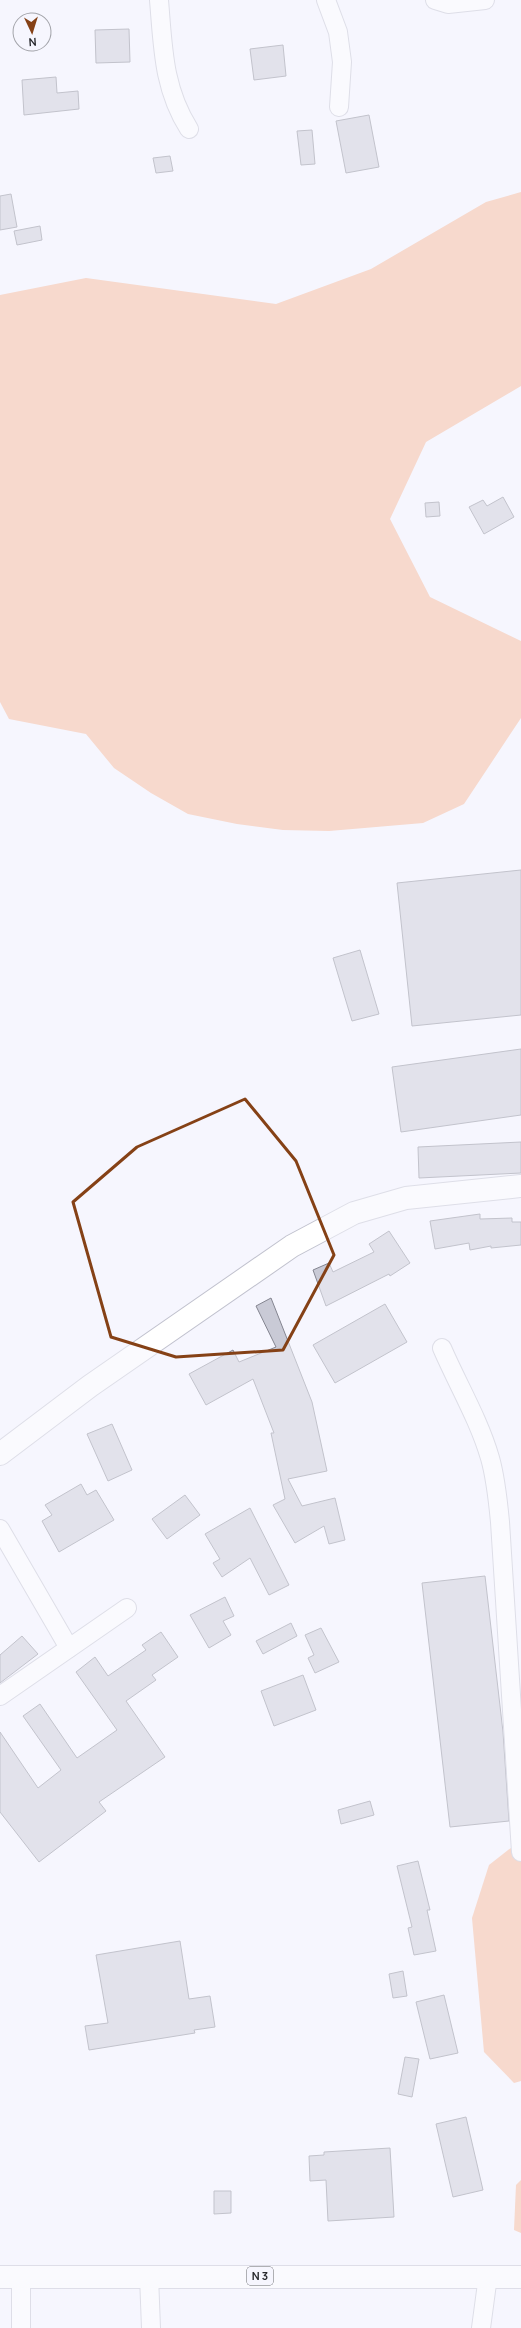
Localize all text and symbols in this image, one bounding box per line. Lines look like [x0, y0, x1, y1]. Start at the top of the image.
north arrow [12, 12, 52, 52]
text: N [28, 35, 37, 50]
road number: N 3 [247, 2267, 273, 2285]

